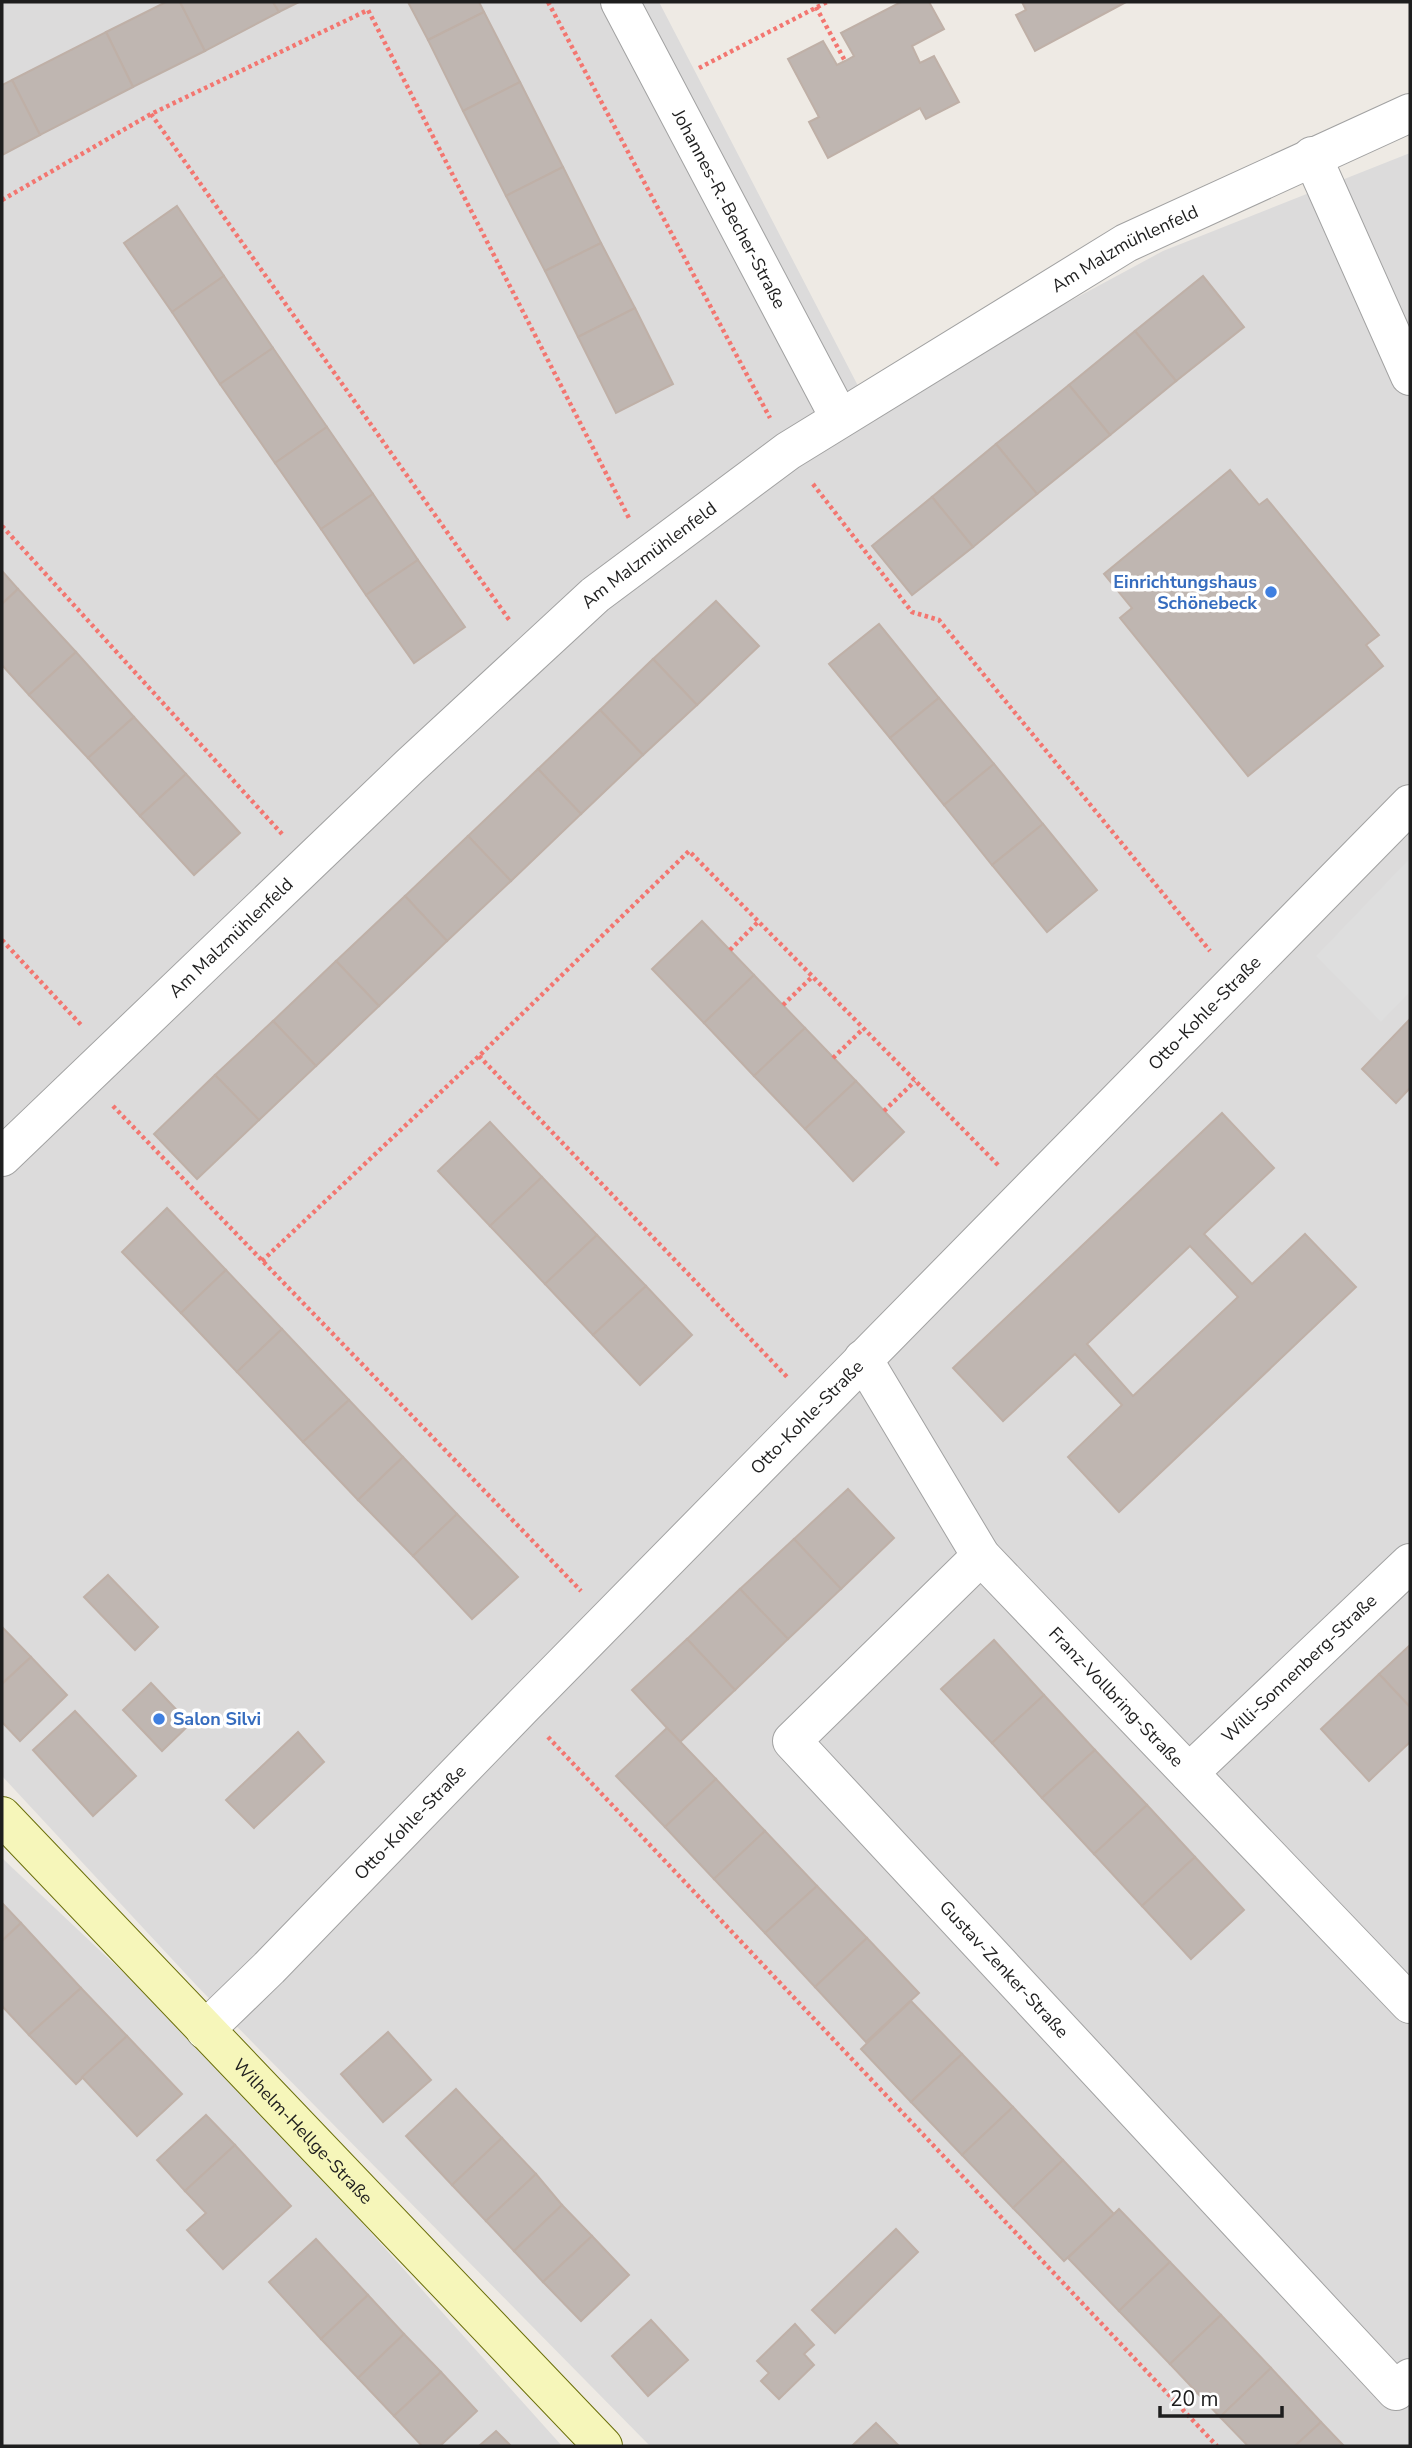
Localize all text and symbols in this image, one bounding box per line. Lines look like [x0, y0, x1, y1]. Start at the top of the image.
street label: Johannes-R.-Becher-Straße [666, 104, 792, 313]
street label: Am Malzmühlenfeld [1047, 200, 1202, 298]
street label: Am Malzmühlenfeld [576, 496, 721, 614]
place label: Einrichtungshaus Schönebeck [1113, 570, 1257, 615]
marker: Einrichtungshaus Schönebeck [1263, 584, 1279, 600]
street label: Am Malzmühlenfeld [163, 872, 298, 1003]
street label: Otto-Kohle-Straße [1143, 951, 1266, 1075]
street label: Otto-Kohle-Straße [745, 1355, 869, 1480]
street label: Willi-Sonnenberg-Straße [1216, 1589, 1382, 1748]
street label: Franz-Vollbring-Straße [1043, 1622, 1189, 1772]
place label: Salon Silvi [173, 1707, 261, 1731]
marker: Salon Silvi [151, 1711, 167, 1727]
street label: Otto-Kohle-Straße [349, 1760, 472, 1885]
street label: Gustav-Zenker-Straße [934, 1895, 1074, 2043]
street label: Wilhelm-Hellge-Straße [228, 2053, 378, 2210]
scale bar [1160, 2374, 1282, 2418]
text: 20 m [1170, 2385, 1219, 2413]

